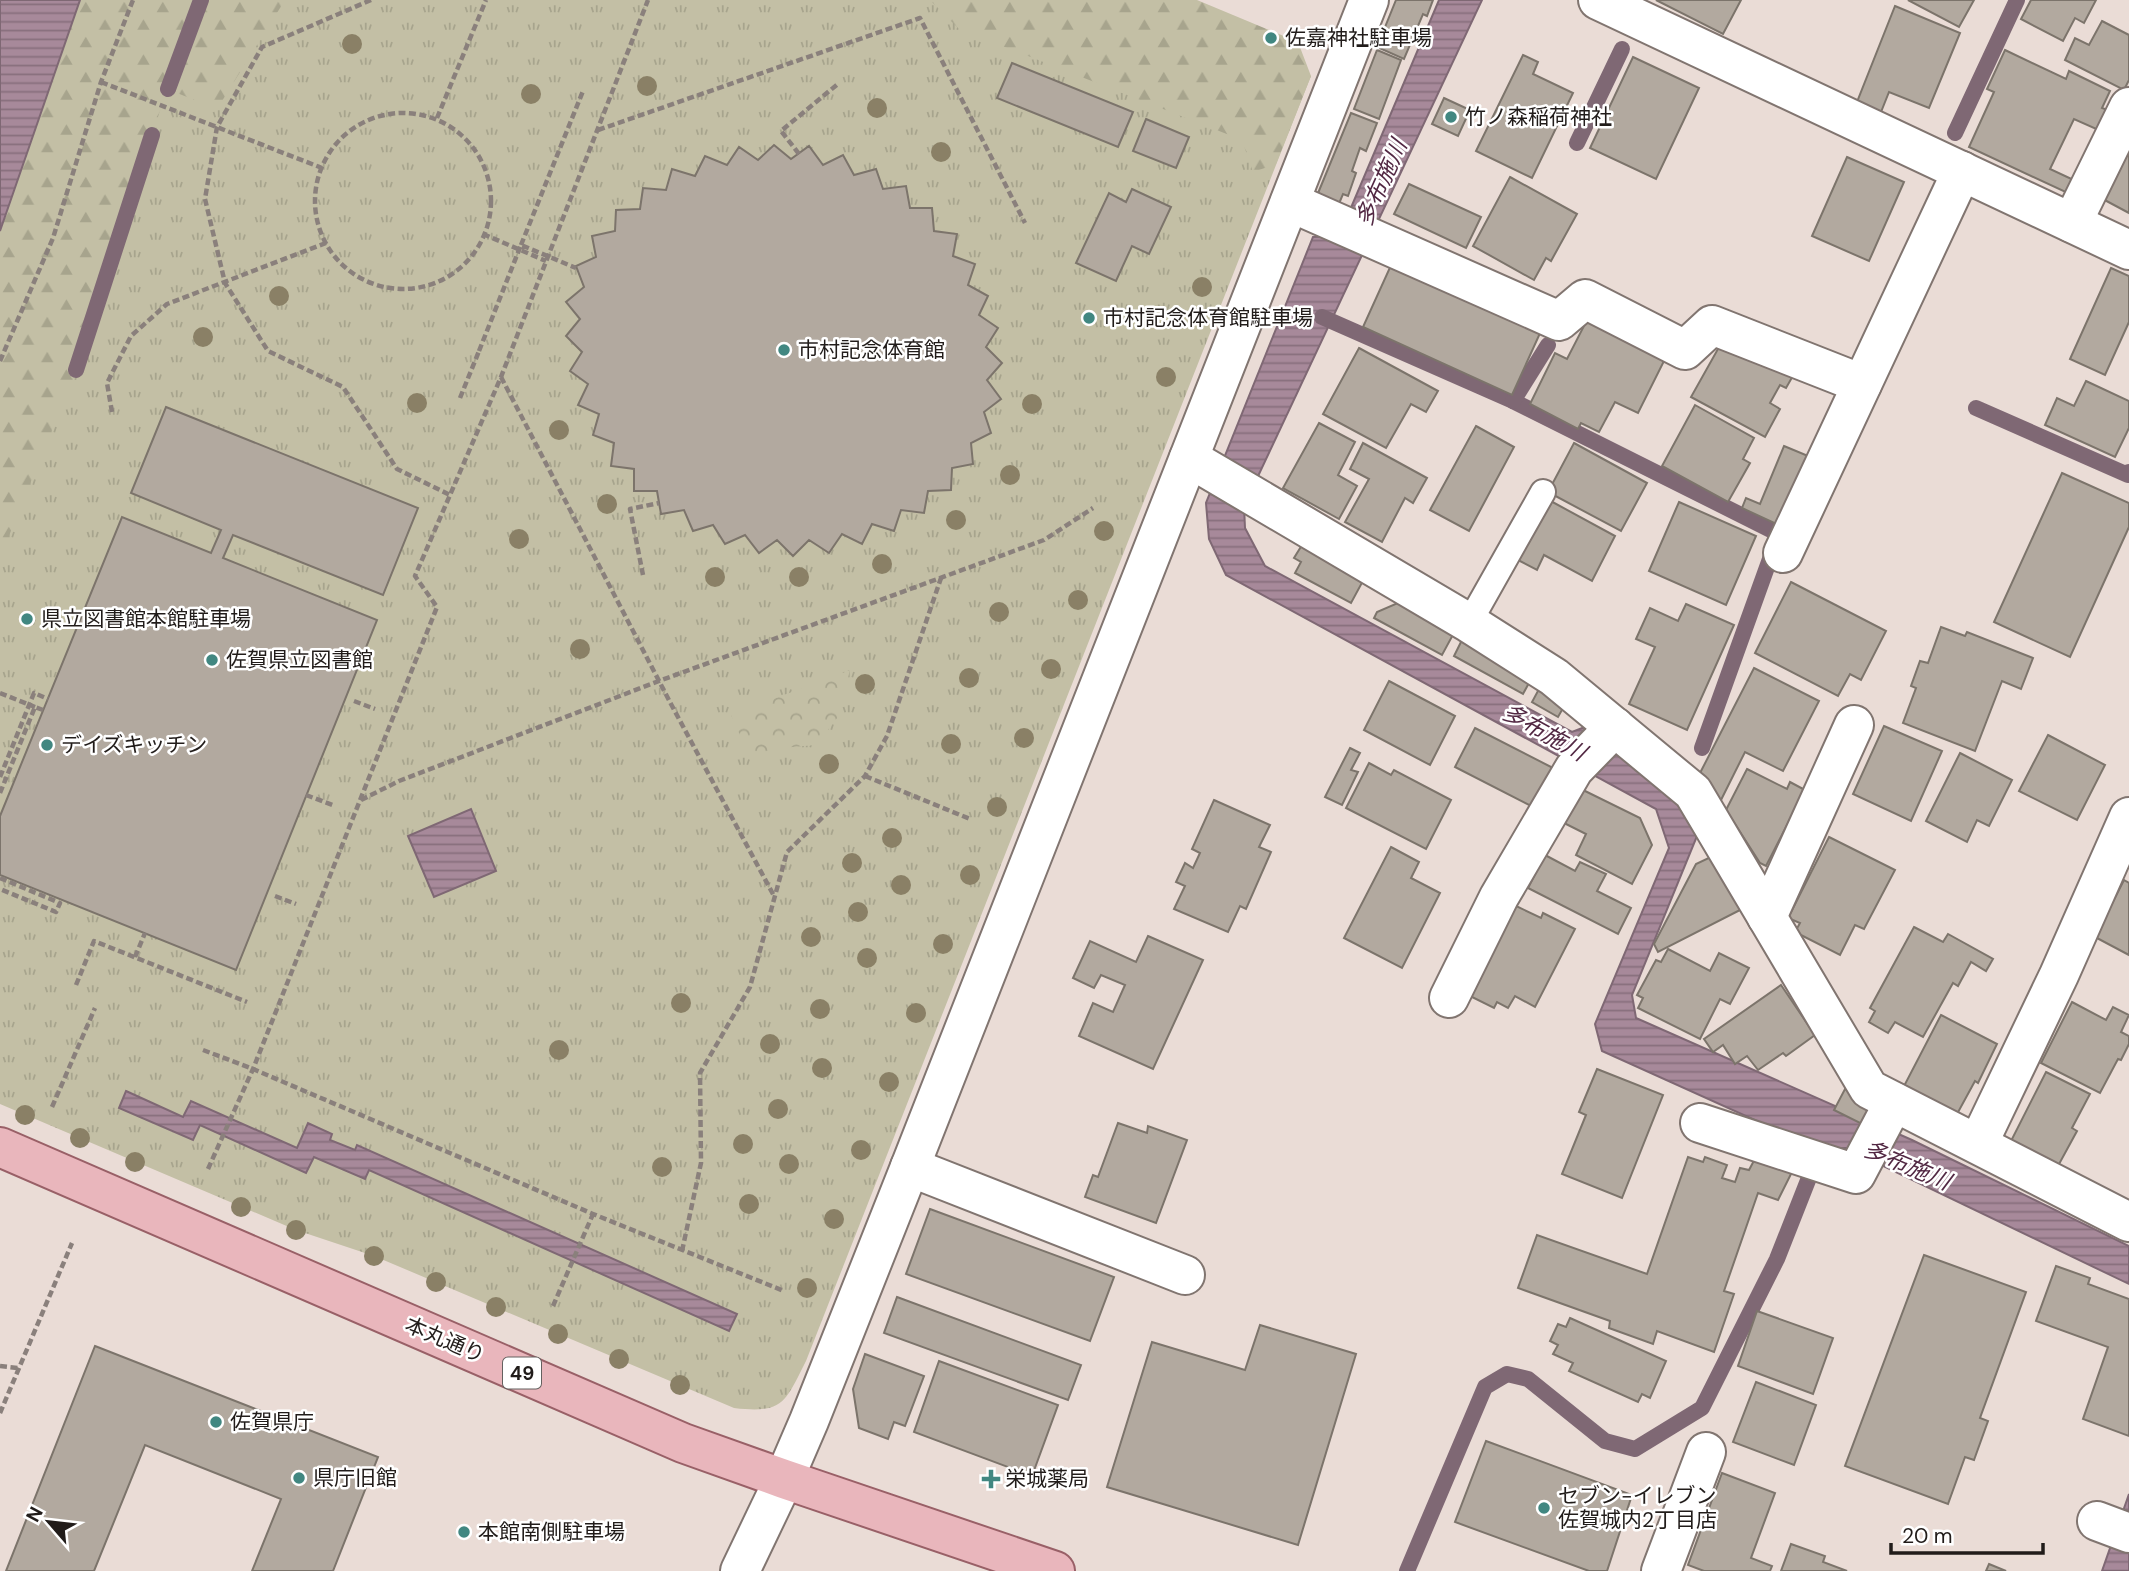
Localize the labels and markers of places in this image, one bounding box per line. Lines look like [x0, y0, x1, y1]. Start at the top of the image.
place label: 佐嘉神社駐車場 [1285, 24, 1432, 52]
marker: 佐嘉神社駐車場 [1263, 30, 1279, 46]
place label: 竹ノ森稲荷神社 [1465, 103, 1612, 131]
marker: 竹ノ森稲荷神社 [1443, 109, 1459, 125]
place label: 市村記念体育館駐車場 [1103, 304, 1313, 332]
marker: 市村記念体育館駐車場 [1081, 310, 1097, 326]
place label: 市村記念体育館 [798, 336, 945, 364]
marker: 市村記念体育館 [776, 342, 792, 358]
place label: 県立図書館本館駐車場 [41, 605, 251, 633]
marker: 県立図書館本館駐車場 [19, 611, 35, 627]
place label: 佐賀県立図書館 [226, 646, 373, 674]
marker: 佐賀県立図書館 [204, 652, 220, 668]
place label: デイズキッチン [61, 731, 207, 759]
marker: デイズキッチン [39, 737, 55, 753]
place label: 佐賀県庁 [230, 1408, 314, 1436]
marker: 佐賀県庁 [208, 1414, 224, 1430]
place label: 県庁旧館 [313, 1464, 397, 1492]
place label: 栄城薬局 [1005, 1465, 1089, 1493]
marker: 県庁旧館 [291, 1470, 307, 1486]
marker: 栄城薬局 [983, 1471, 999, 1487]
place label: セブン−イレブン 佐賀城内2丁目店 [1558, 1482, 1717, 1534]
marker: セブン−イレブン 佐賀城内2丁目店 [1536, 1500, 1552, 1516]
place label: 本館南側駐車場 [478, 1518, 625, 1546]
marker: 本館南側駐車場 [456, 1524, 472, 1540]

